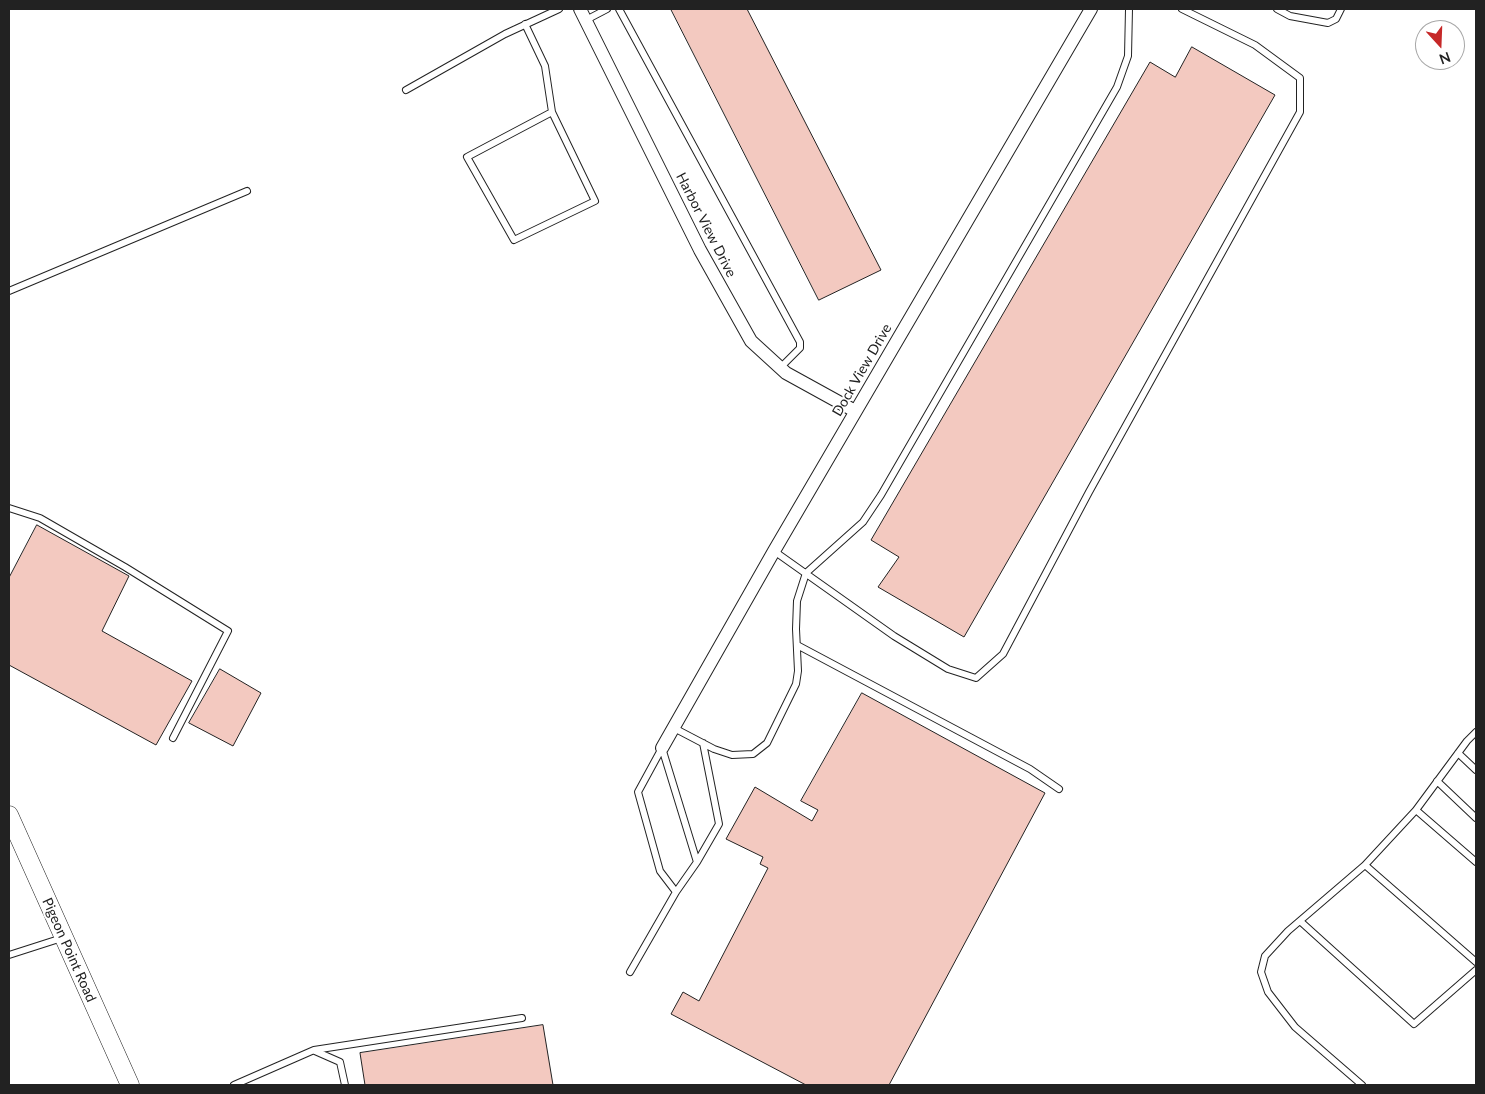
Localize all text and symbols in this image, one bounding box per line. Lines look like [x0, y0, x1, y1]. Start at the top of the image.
north arrow [1415, 20, 1465, 70]
text: N [1437, 49, 1453, 68]
street label: Harbor View Drive [672, 170, 740, 280]
street label: Dock View Drive [829, 321, 895, 419]
street label: Pigeon Point Road [38, 895, 100, 1005]

